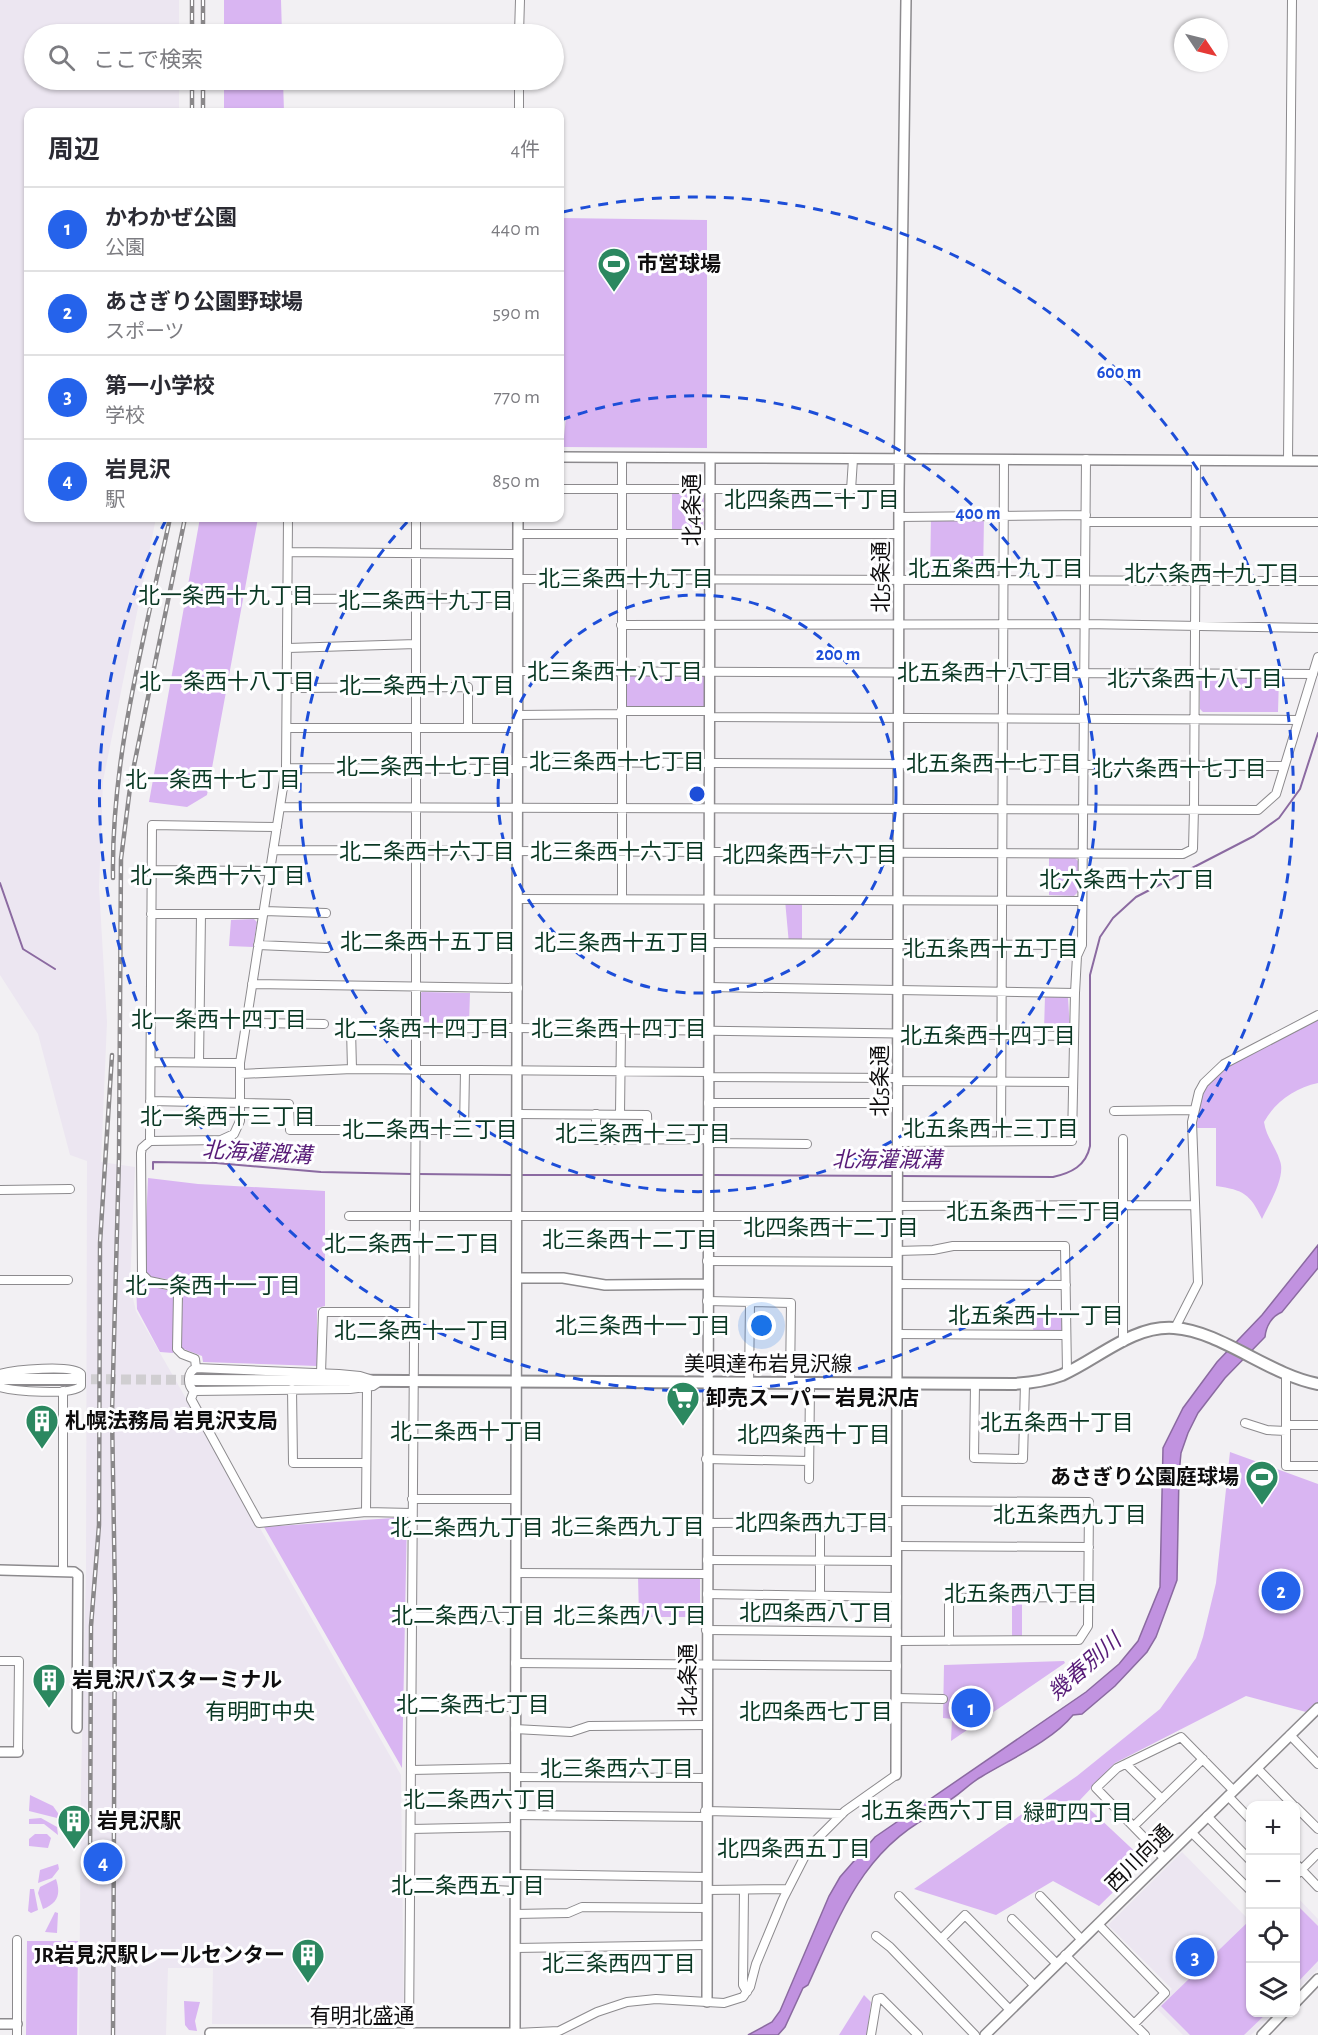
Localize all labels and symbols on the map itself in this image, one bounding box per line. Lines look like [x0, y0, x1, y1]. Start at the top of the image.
north arrow [1174, 18, 1228, 72]
sports icon: 市営球場 [596, 246, 632, 293]
place label: 市営球場 [637, 253, 721, 275]
text: 600 m [1097, 364, 1141, 382]
street label: 北4条通 [681, 473, 703, 547]
district label: 北四条西二十丁目 [724, 488, 900, 511]
text: 400 m [955, 505, 1001, 523]
street label: 北5条通 [870, 541, 892, 613]
district label: 北五条西十九丁目 [908, 557, 1084, 580]
district label: 北六条西十九丁目 [1124, 562, 1300, 585]
district label: 北三条西十九丁目 [538, 567, 714, 590]
district label: 北一条西十九丁目 [138, 584, 314, 607]
district label: 北二条西十九丁目 [338, 589, 514, 612]
text: 200 m [816, 646, 860, 664]
district label: 北三条西十八丁目 [527, 660, 703, 683]
district label: 北五条西十八丁目 [897, 661, 1073, 684]
district label: 北六条西十八丁目 [1107, 667, 1283, 690]
district label: 北一条西十八丁目 [139, 670, 315, 693]
district label: 北二条西十八丁目 [339, 674, 515, 697]
district label: 北三条西十七丁目 [529, 750, 705, 773]
district label: 北五条西十七丁目 [906, 752, 1082, 775]
district label: 北二条西十七丁目 [336, 755, 512, 778]
district label: 北六条西十七丁目 [1091, 757, 1267, 780]
district label: 北一条西十七丁目 [125, 768, 301, 791]
centre of rings [687, 784, 707, 804]
district label: 北二条西十六丁目 [339, 840, 515, 863]
district label: 北三条西十六丁目 [530, 840, 706, 863]
district label: 北四条西十六丁目 [722, 843, 898, 866]
district label: 北一条西十六丁目 [130, 864, 306, 887]
district label: 北六条西十六丁目 [1039, 868, 1215, 891]
district label: 北二条西十五丁目 [340, 930, 516, 953]
district label: 北三条西十五丁目 [534, 931, 710, 954]
district label: 北五条西十五丁目 [903, 937, 1079, 960]
district label: 北一条西十四丁目 [131, 1008, 307, 1031]
district label: 北二条西十四丁目 [334, 1017, 510, 1040]
district label: 北三条西十四丁目 [531, 1017, 707, 1040]
district label: 北五条西十四丁目 [900, 1024, 1076, 1047]
street label: 北5条通 [869, 1045, 891, 1117]
district label: 北一条西十三丁目 [140, 1105, 316, 1128]
district label: 北五条西十三丁目 [903, 1117, 1079, 1140]
district label: 北二条西十三丁目 [342, 1118, 518, 1141]
district label: 北三条西十三丁目 [555, 1122, 731, 1145]
water label: 北海灌漑溝 [201, 1138, 315, 1167]
water label: 北海灌漑溝 [832, 1148, 945, 1171]
district label: 北五条西十二丁目 [946, 1200, 1122, 1223]
district label: 北四条西十二丁目 [743, 1216, 919, 1239]
district label: 北三条西十二丁目 [542, 1228, 718, 1251]
district label: 北二条西十二丁目 [324, 1232, 500, 1255]
district label: 北一条西十一丁目 [125, 1274, 301, 1297]
district label: 北五条西十一丁目 [948, 1304, 1124, 1327]
your location [747, 1311, 776, 1340]
district label: 北三条西十一丁目 [555, 1314, 731, 1337]
district label: 北二条西十一丁目 [334, 1319, 510, 1342]
street label: 美唄達布岩見沢線 [684, 1353, 852, 1375]
supermarket icon: 卸売スーパー 岩見沢店 [665, 1380, 701, 1427]
place label: 卸売スーパー 岩見沢店 [706, 1386, 919, 1409]
building icon: 札幌法務局 岩見沢支局 [24, 1403, 60, 1450]
place label: 札幌法務局 岩見沢支局 [65, 1410, 278, 1432]
district label: 北五条西十丁目 [980, 1411, 1134, 1434]
district label: 北二条西十丁目 [390, 1420, 544, 1443]
district label: 北四条西十丁目 [737, 1423, 891, 1446]
sports icon: あさぎり公園庭球場 [1244, 1459, 1280, 1506]
place label: あさぎり公園庭球場 [1050, 1466, 1239, 1488]
district label: 北五条西九丁目 [993, 1503, 1147, 1526]
district label: 北四条西九丁目 [735, 1511, 889, 1534]
district label: 北三条西九丁目 [551, 1515, 705, 1538]
district label: 北二条西九丁目 [390, 1516, 544, 1539]
pin: 2 [1262, 1568, 1300, 1614]
district label: 北五条西八丁目 [944, 1582, 1098, 1605]
district label: 北四条西八丁目 [739, 1601, 893, 1624]
district label: 北二条西八丁目 [391, 1604, 545, 1627]
district label: 北三条西八丁目 [553, 1604, 707, 1627]
water label: 幾春別川 [1044, 1628, 1127, 1704]
street label: 北4条通 [677, 1643, 699, 1717]
building icon: 岩見沢バスターミナル [31, 1662, 67, 1709]
place label: 岩見沢バスターミナル [72, 1669, 282, 1691]
pin: 1 [952, 1686, 990, 1730]
district label: 北二条西七丁目 [396, 1693, 550, 1716]
district label: 有明町中央 [205, 1700, 315, 1723]
district label: 北四条西七丁目 [739, 1700, 893, 1723]
district label: 北三条西六丁目 [540, 1757, 694, 1780]
district label: 北二条西六丁目 [403, 1788, 557, 1811]
district label: 北五条西六丁目 [861, 1799, 1015, 1822]
district label: 緑町四丁目 [1023, 1801, 1133, 1824]
building icon: 岩見沢駅 [56, 1803, 92, 1850]
place label: 岩見沢駅 [97, 1810, 181, 1832]
street label: 西川向通 [1102, 1821, 1176, 1895]
district label: 北四条西五丁目 [717, 1837, 871, 1860]
pin: 4 [84, 1840, 122, 1884]
district label: 北二条西五丁目 [391, 1874, 545, 1897]
pin: 3 [1176, 1934, 1214, 1980]
building icon: JR岩見沢駅レールセンター [290, 1937, 326, 1984]
place label: JR岩見沢駅レールセンター [35, 1944, 285, 1966]
district label: 北三条西四丁目 [542, 1952, 696, 1975]
street label: 有明北盛通 [310, 2005, 415, 2027]

